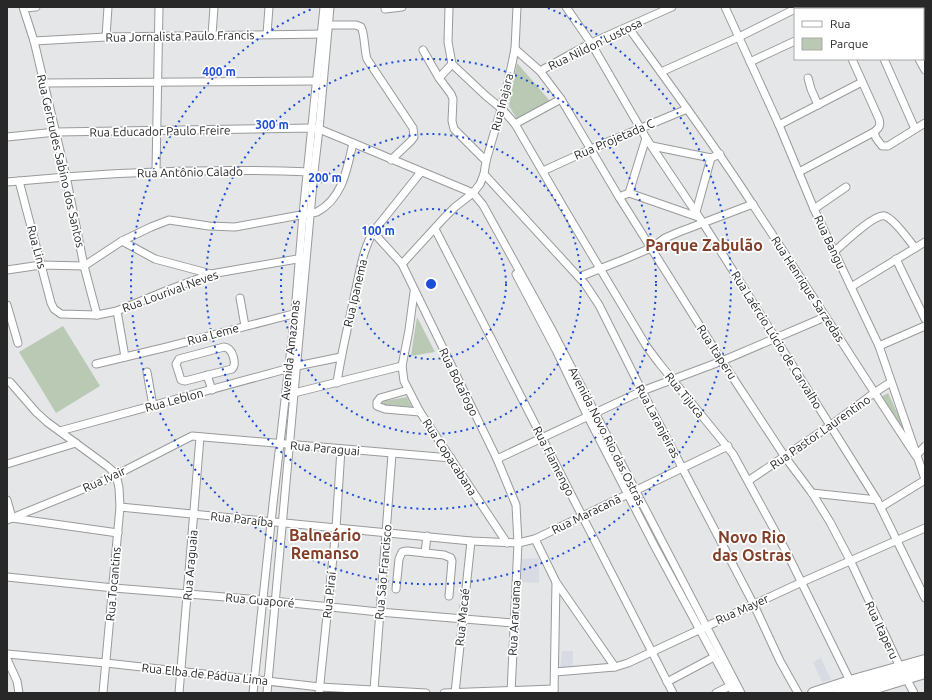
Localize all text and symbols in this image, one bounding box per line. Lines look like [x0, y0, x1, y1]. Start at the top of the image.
legend [794, 8, 924, 60]
street label: Rua Nildon Lustosa [546, 16, 644, 72]
text: Rua [830, 17, 851, 30]
street label: Rua Jornalista Paulo Francis [105, 28, 255, 44]
text: Parque [830, 37, 868, 50]
text: 400 m [202, 65, 236, 78]
street label: Rua Inajara [489, 72, 515, 132]
street label: Rua Gertrudes Sabino dos Santos [35, 73, 87, 249]
street label: Rua Projetada C [572, 116, 657, 162]
text: 300 m [255, 118, 289, 131]
street label: Rua Educador Paulo Freire [89, 123, 231, 139]
street label: Rua Antônio Calado [137, 165, 243, 179]
text: 200 m [308, 171, 342, 184]
street label: Rua Bangu [812, 213, 848, 271]
street label: Rua Lins [25, 224, 49, 270]
text: 100 m [361, 224, 395, 237]
street label: Rua Henrique Sarzedas [769, 234, 847, 344]
district label: Parque Zabulão [645, 236, 763, 254]
street label: Rua Ipanema [341, 258, 369, 328]
street label: Rua Lourival Neves [120, 268, 220, 314]
street label: Rua Laércio Lúcio de Carvalho [729, 269, 825, 411]
centre of rings [424, 277, 438, 291]
street label: Avenida Amazonas [278, 299, 302, 401]
street label: Rua Leme [186, 321, 240, 347]
street label: Rua Itaperu [695, 322, 739, 382]
street label: Rua Botafogo [437, 346, 481, 418]
street label: Avenida Novo Rio das Ostras [566, 365, 648, 507]
street label: Rua Tijuca [663, 370, 707, 420]
street label: Rua Laranjeiras [633, 382, 683, 460]
street label: Rua Leblon [143, 386, 205, 414]
street label: Rua Pastor Laurentino [767, 392, 873, 472]
street label: Rua Copacabana [420, 416, 480, 498]
street label: Rua Flamengo [531, 424, 577, 498]
street label: Rua Paraguai [290, 438, 361, 458]
street label: Rua Ivair [80, 464, 128, 494]
street label: Rua Maracanã [549, 492, 623, 536]
street label: Rua Paraíba [210, 509, 274, 529]
street label: Rua São Francisco [372, 524, 394, 620]
district label: Balneário Remanso [289, 526, 361, 562]
district label: Novo Rio das Ostras [712, 528, 792, 564]
street label: Rua Araguaia [180, 529, 200, 601]
street label: Rua Tocantins [103, 546, 123, 622]
street label: Rua Piraí [320, 570, 338, 619]
street label: Rua Araruama [506, 580, 522, 656]
street label: Rua Macaé [452, 587, 472, 647]
street label: Rua Guaporé [225, 590, 295, 610]
street label: Rua Mayer [713, 591, 771, 626]
street label: Rua Itaperu [863, 599, 901, 661]
street label: Rua Elba de Pádua Lima [141, 661, 269, 687]

